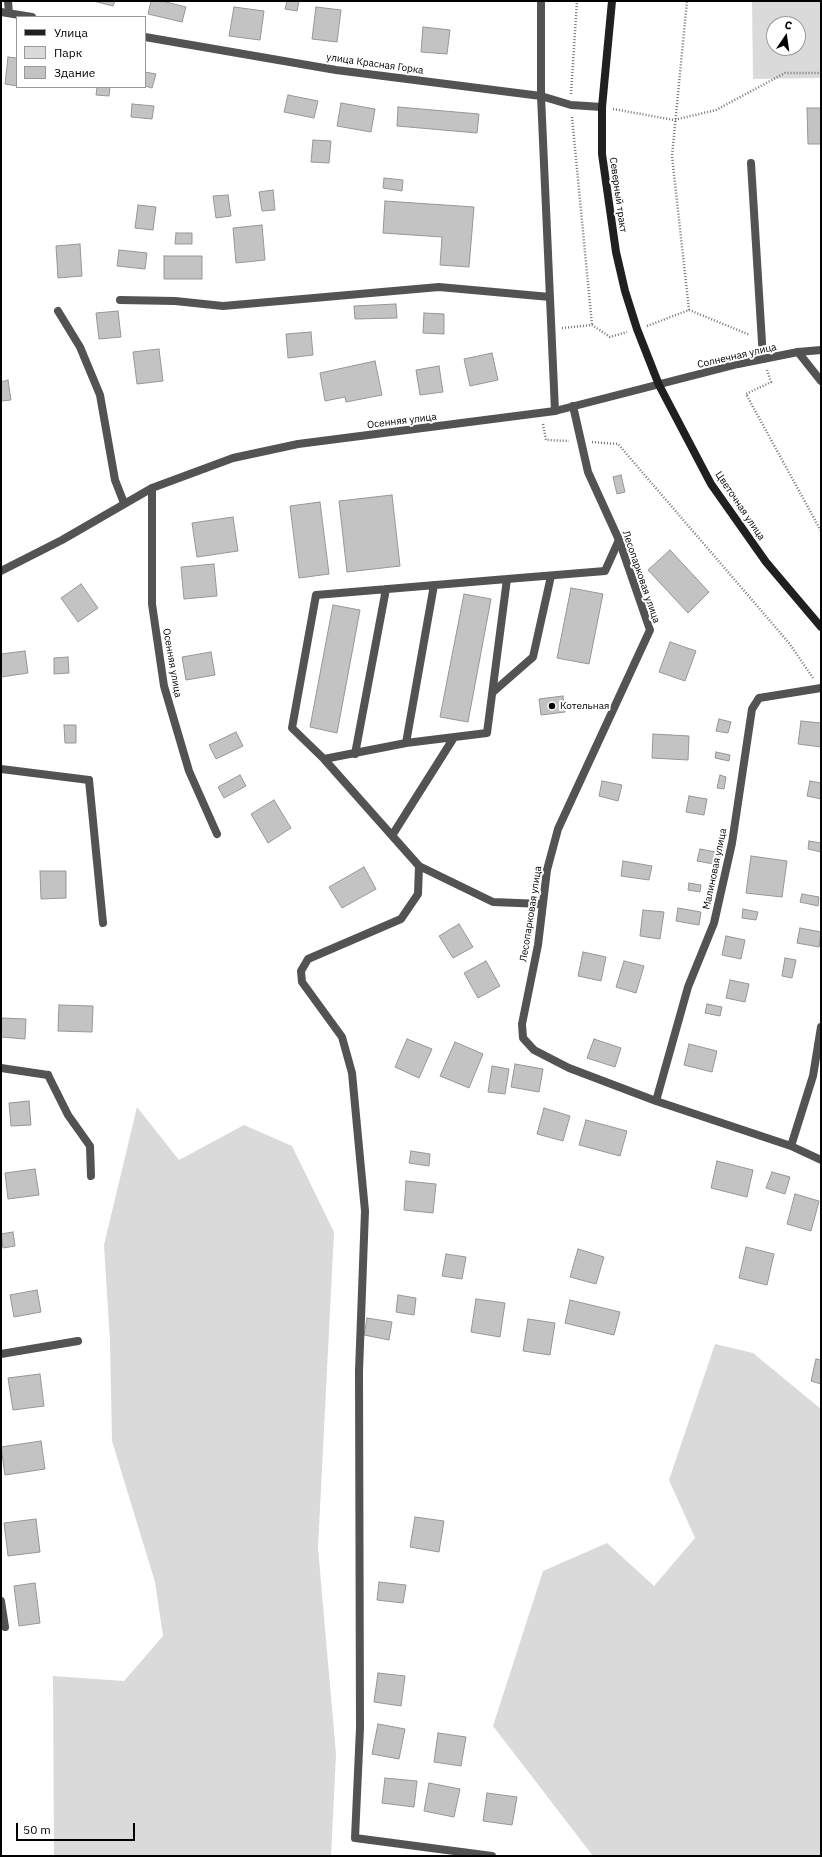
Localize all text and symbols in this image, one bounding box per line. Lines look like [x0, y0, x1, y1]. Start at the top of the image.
legend [16, 16, 146, 88]
north arrow [766, 16, 806, 56]
text: С [783, 18, 794, 33]
text: Улица [54, 25, 88, 40]
text: Парк [54, 45, 82, 60]
street label: улица Красная Горка [326, 51, 424, 77]
text: Здание [54, 65, 95, 80]
street label: Северный тракт [607, 157, 629, 233]
street label: Солнечная улица [696, 341, 778, 371]
street label: Осенняя улица [366, 411, 438, 431]
street label: Цветочная улица [713, 469, 767, 543]
street label: Лесопарковая улица [620, 529, 662, 625]
street label: Осенняя улица [160, 627, 184, 699]
place label: Котельная [560, 700, 609, 712]
marker: Котельная [547, 701, 557, 711]
street label: Малиновая улица [701, 827, 729, 911]
street label: Лесопарковая улица [517, 865, 545, 963]
scale bar [18, 1815, 137, 1841]
text: 50 m [23, 1822, 51, 1837]

